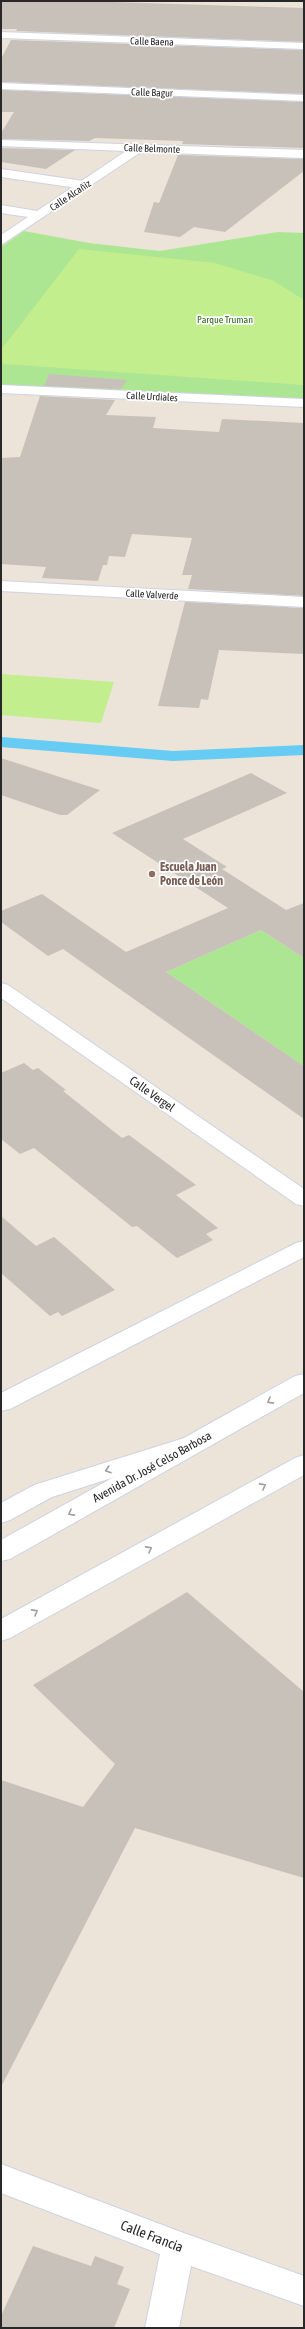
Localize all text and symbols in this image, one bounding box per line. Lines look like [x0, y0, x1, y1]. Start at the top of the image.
street label: Calle Baena [130, 35, 174, 48]
street label: Calle Bagur [131, 86, 174, 99]
street label: Calle Belmonte [124, 142, 181, 155]
street label: Calle Alcañiz [48, 178, 93, 213]
park label: Parque Truman [197, 314, 253, 325]
street label: Calle Urdiales [126, 390, 178, 403]
street label: Calle Valverde [125, 588, 179, 601]
place label: Escuela Juan Ponce de León [160, 860, 223, 888]
marker: Escuela Juan Ponce de León [147, 869, 157, 879]
street label: Calle Vergel [127, 1073, 178, 1115]
one-way arrow [267, 1397, 274, 1404]
street label: Avenida Dr. José Celso Barbosa [90, 1429, 214, 1505]
one-way arrow [105, 1465, 112, 1474]
one-way arrow [258, 1484, 266, 1491]
one-way arrow [68, 1508, 75, 1515]
one-way arrow [145, 1547, 152, 1554]
one-way arrow [31, 1610, 38, 1617]
street label: Calle Francia [118, 2217, 186, 2255]

